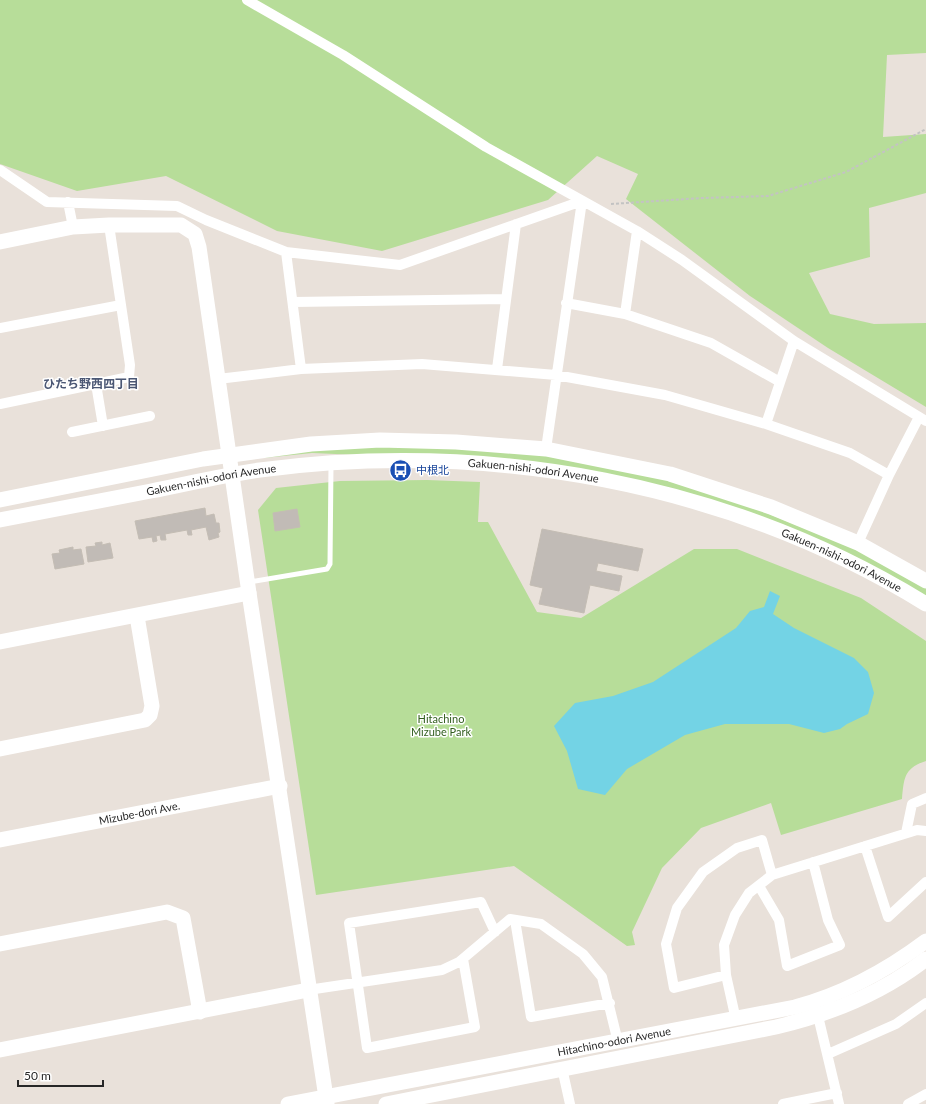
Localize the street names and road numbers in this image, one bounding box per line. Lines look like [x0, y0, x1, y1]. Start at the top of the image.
street label: Gakuen-nishi-odori Avenue [467, 456, 600, 485]
street label: Gakuen-nishi-odori Avenue [145, 461, 277, 498]
street label: Gakuen-nishi-odori Avenue [780, 525, 904, 594]
street label: Mizube-dori Ave. [98, 798, 181, 827]
street label: Hitachino-odori Avenue [556, 1024, 672, 1058]

